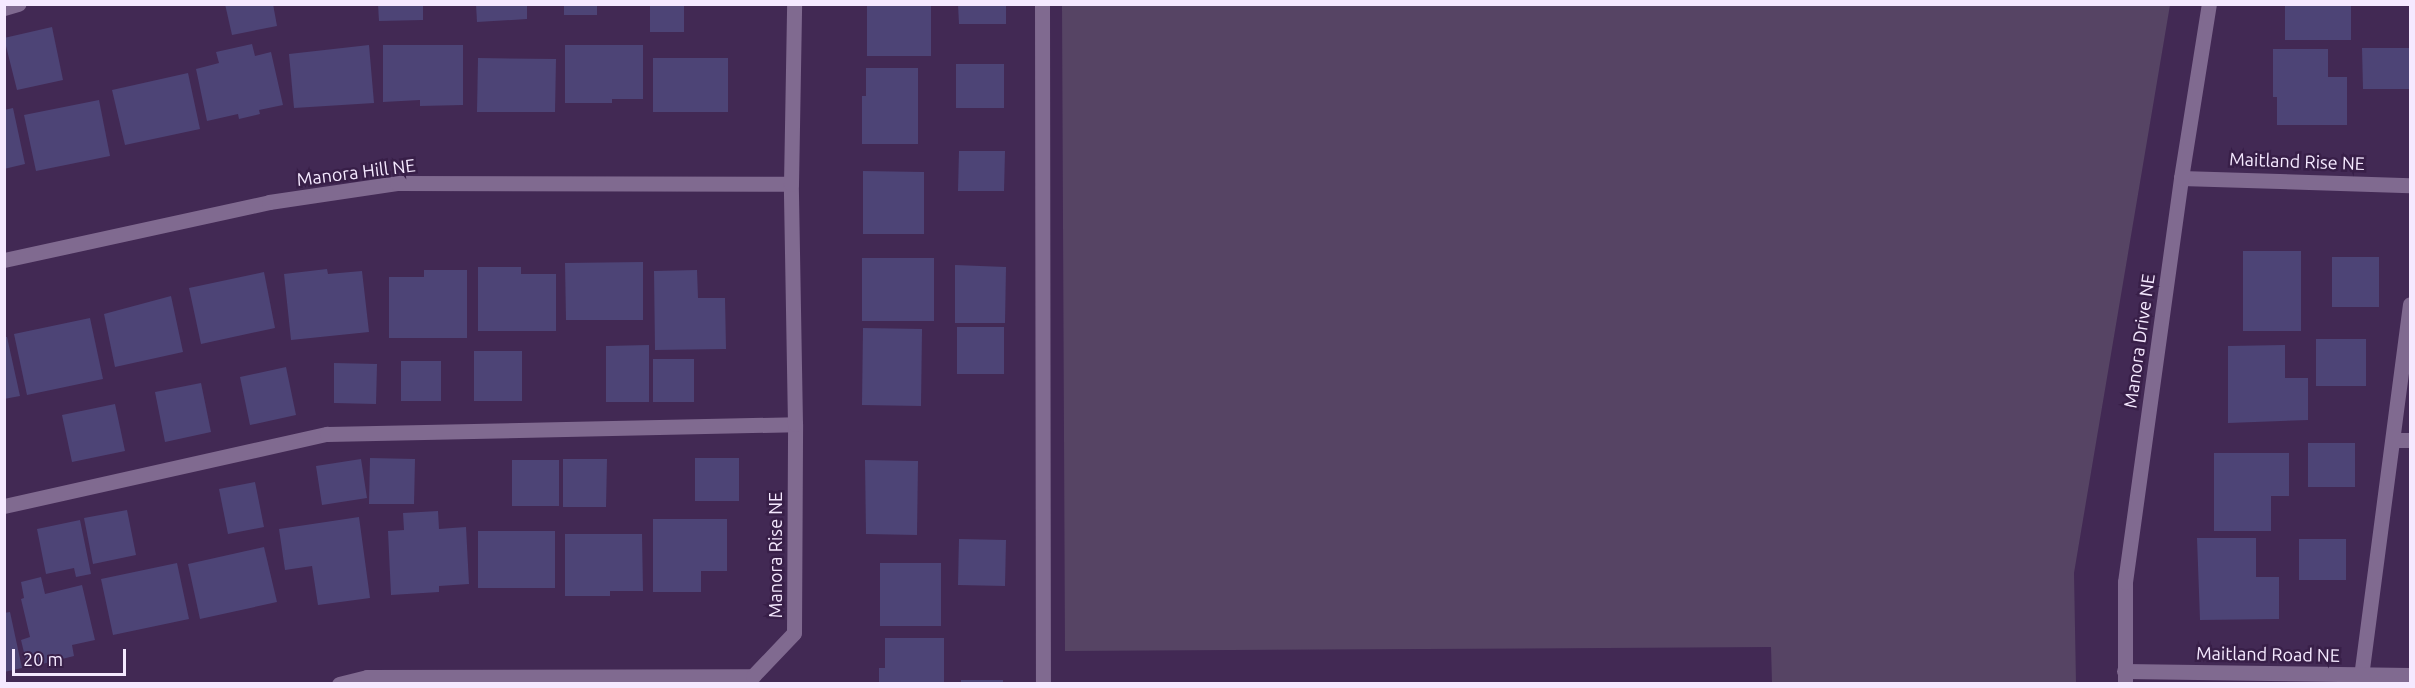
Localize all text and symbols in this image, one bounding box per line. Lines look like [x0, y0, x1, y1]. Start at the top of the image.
street label: Maitland Rise NE [2229, 148, 2365, 174]
street label: Manora Hill NE [295, 154, 417, 190]
street label: Manora Drive NE [2119, 272, 2159, 410]
street label: Manora Rise NE [764, 492, 786, 618]
scale bar [15, 637, 129, 675]
street label: Maitland Road NE [2196, 642, 2340, 666]
text: 20 m [23, 649, 63, 669]

